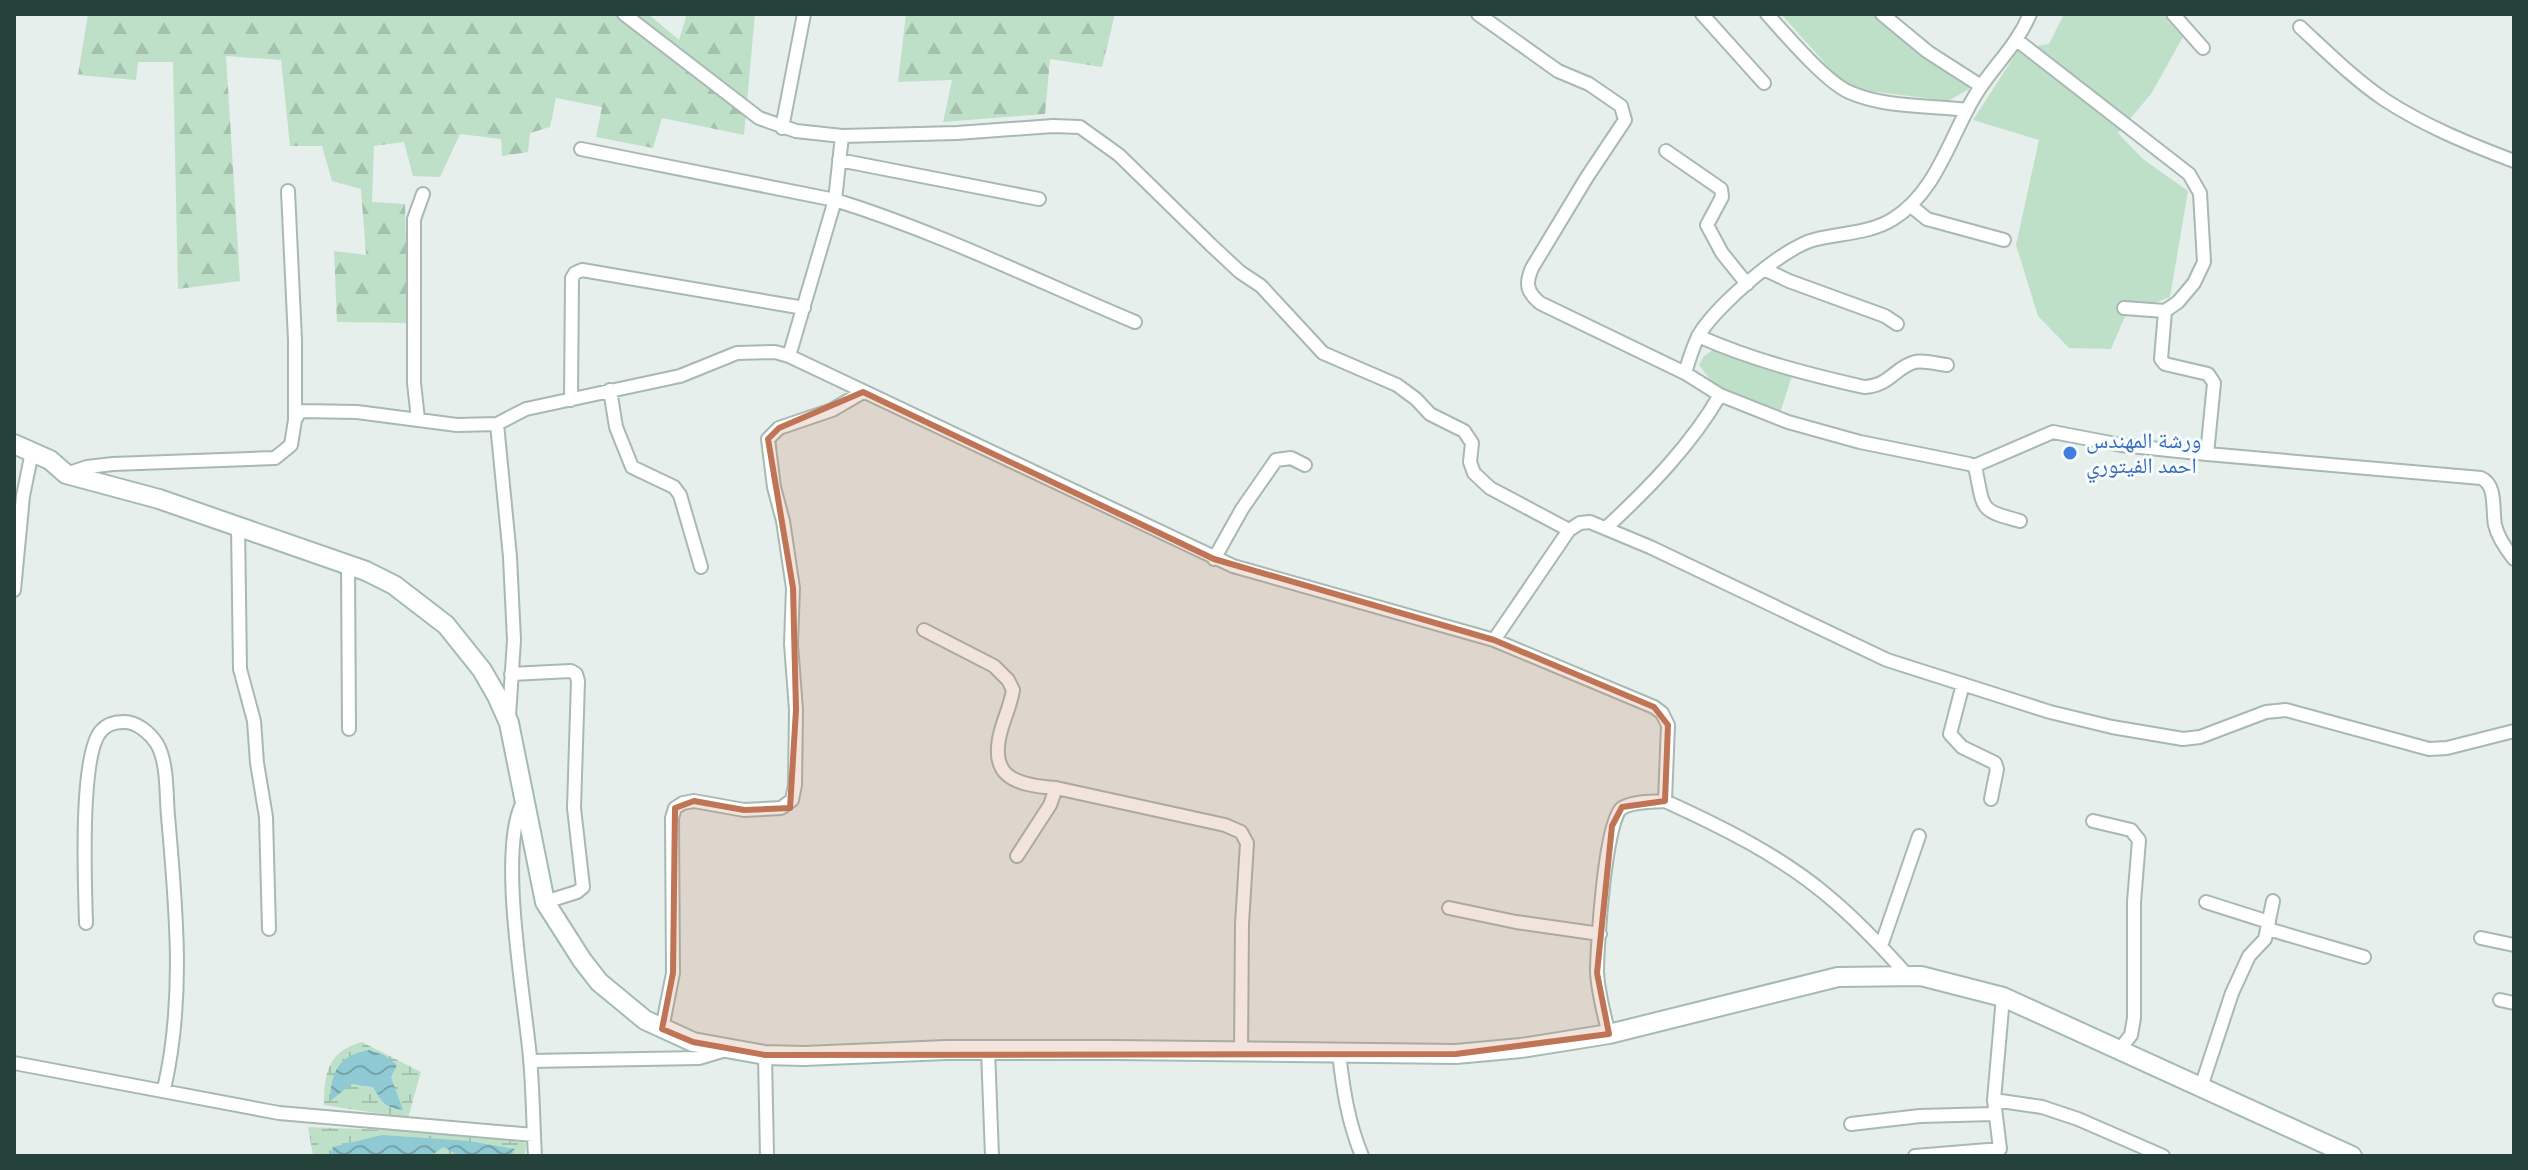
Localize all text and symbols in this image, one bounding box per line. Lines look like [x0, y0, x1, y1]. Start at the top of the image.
place label: ورشة المهندس احمد الفيتوري [2086, 428, 2201, 482]
marker: ورشة المهندس احمد الفيتوري [2061, 444, 2079, 462]

